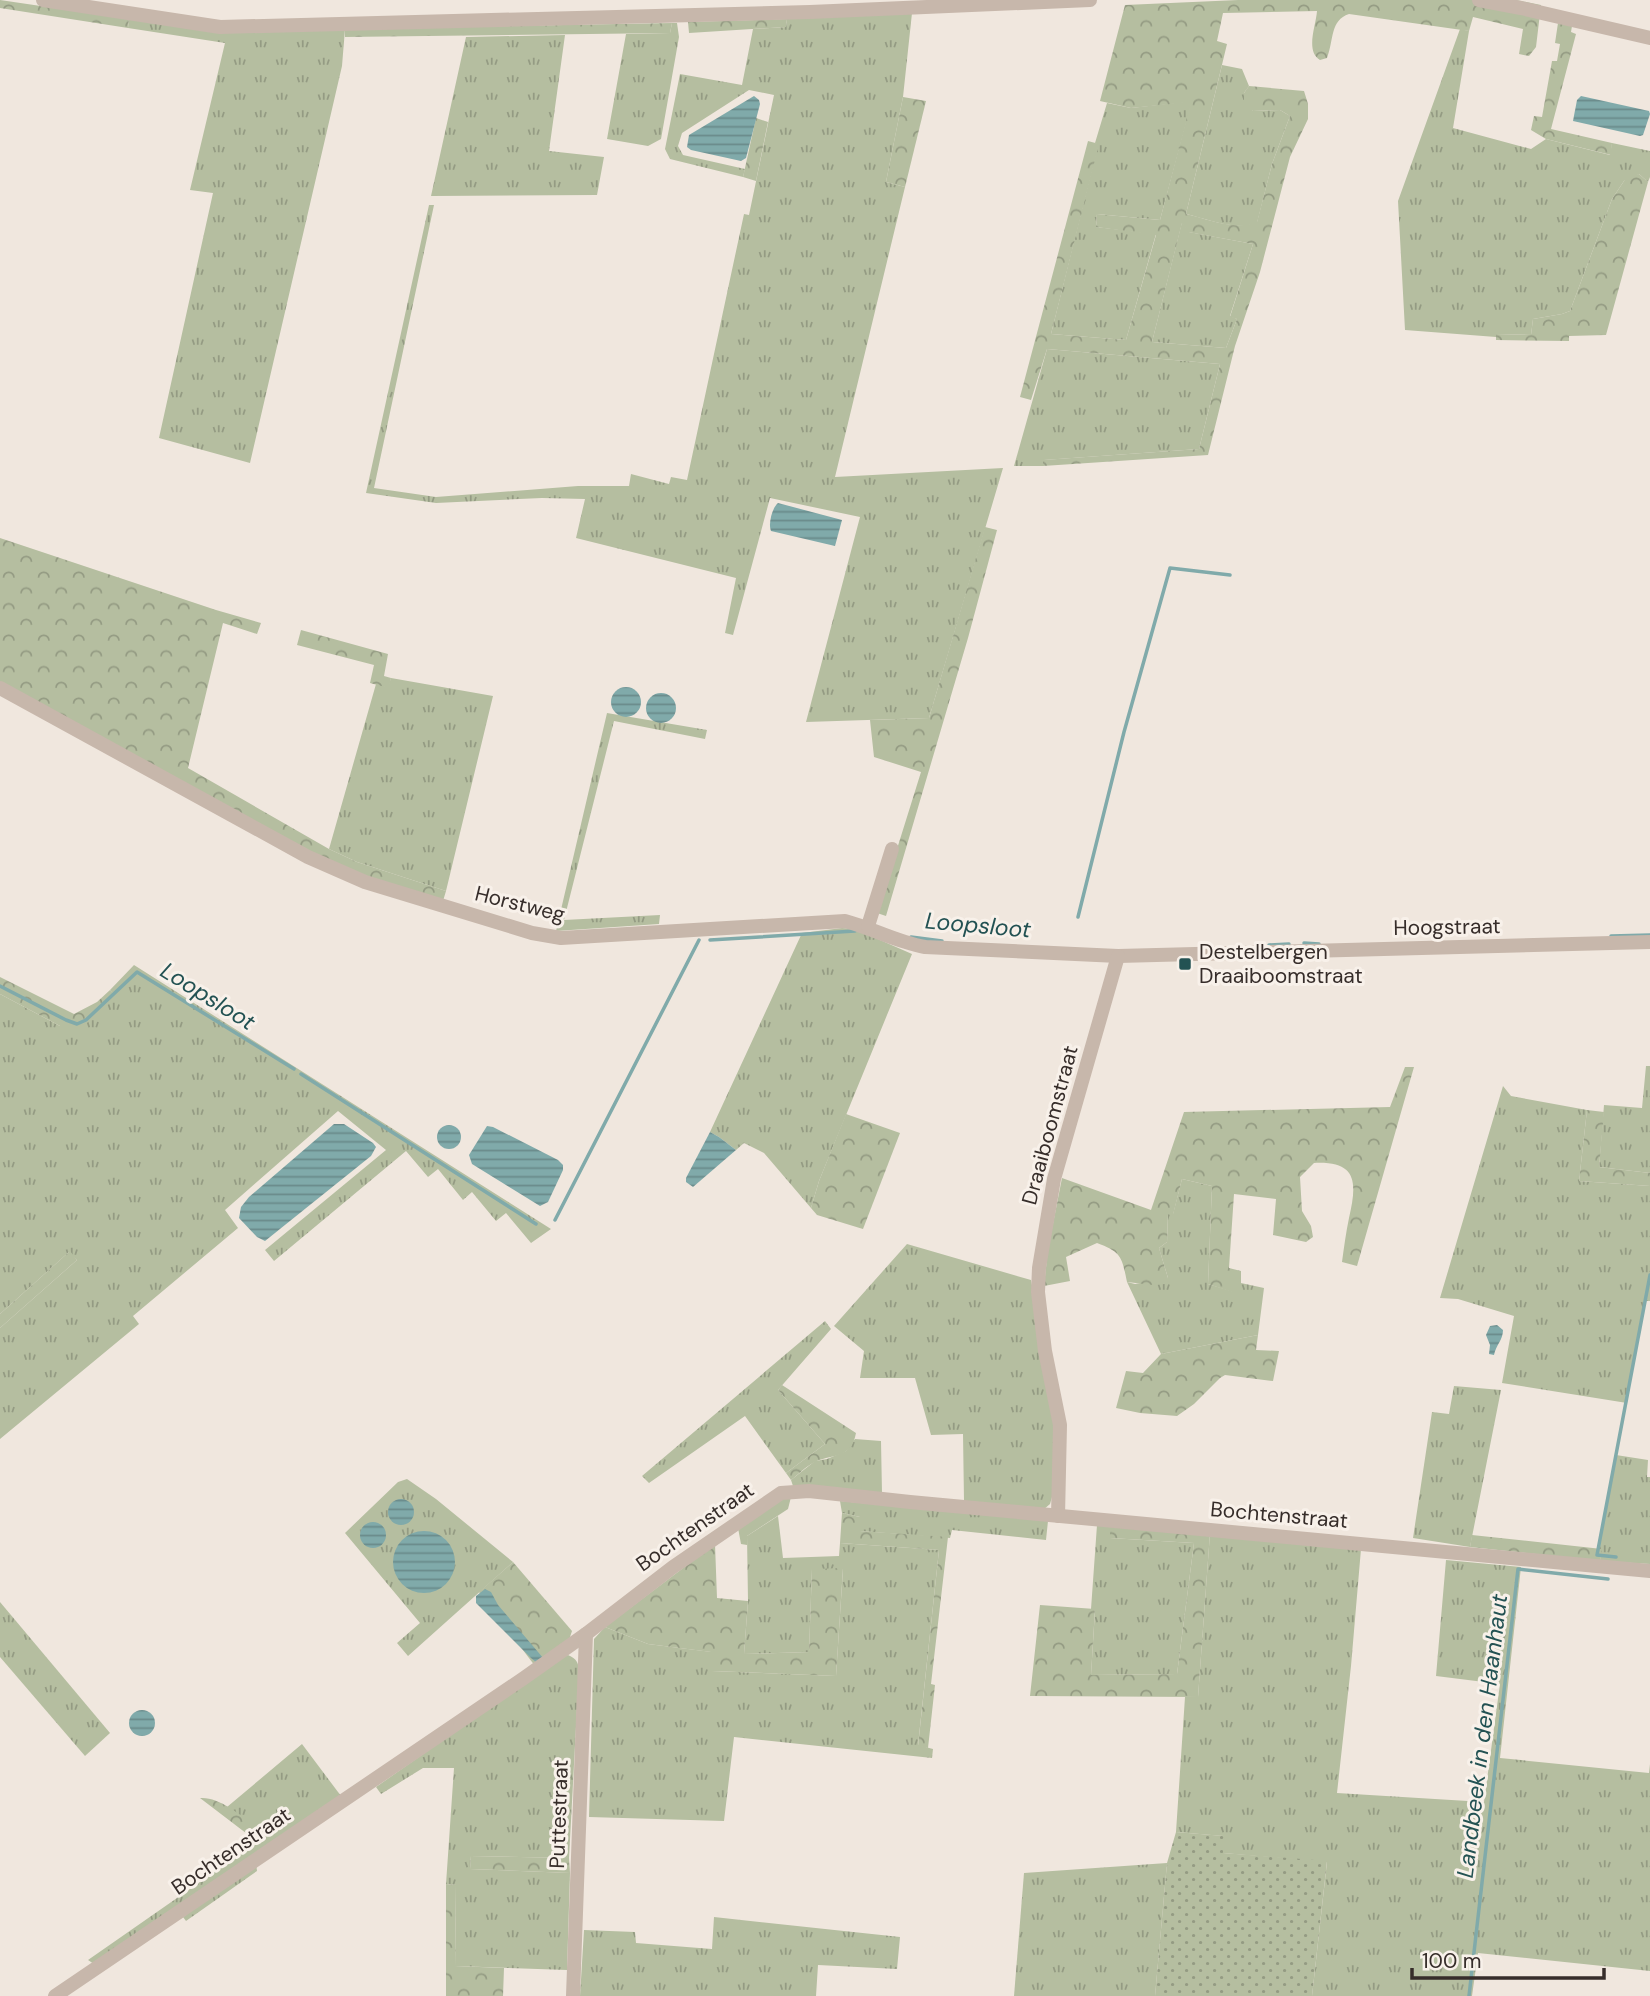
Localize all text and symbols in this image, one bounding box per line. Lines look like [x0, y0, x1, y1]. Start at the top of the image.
street label: Horstweg [472, 879, 568, 929]
water label: Loopsloot [924, 905, 1032, 945]
street label: Hoogstraat [1393, 912, 1501, 942]
place label: Destelbergen Draaiboomstraat [1199, 938, 1363, 990]
water label: Loopsloot [155, 955, 261, 1037]
marker: Destelbergen Draaiboomstraat [1177, 956, 1193, 972]
street label: Draaiboomstraat [1015, 1042, 1085, 1208]
street label: Bochtenstraat [630, 1476, 760, 1578]
street label: Bochtenstraat [1209, 1495, 1349, 1535]
water label: Landbeek in den Haanhaut [1450, 1592, 1514, 1880]
street label: Puttestraat [543, 1759, 575, 1869]
street label: Bochtenstraat [166, 1801, 296, 1901]
scale bar [1412, 1937, 1604, 1981]
text: 100 m [1422, 1947, 1482, 1975]

